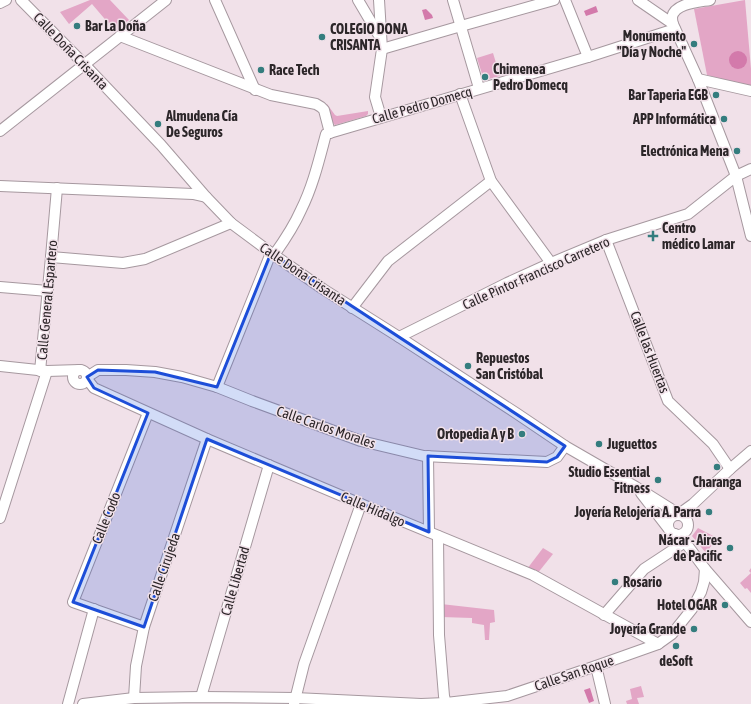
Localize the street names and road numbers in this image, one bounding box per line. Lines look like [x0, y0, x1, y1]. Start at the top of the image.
street label: Calle Doña Crisanta [30, 9, 112, 93]
street label: Calle Pedro Domecq [370, 83, 474, 127]
street label: Calle Pintor Francisco Carretero [460, 233, 612, 313]
street label: Calle General Espartero [34, 239, 60, 361]
street label: Calle Doña Crisanta [257, 239, 349, 309]
street label: Calle las Huertas [627, 309, 673, 395]
street label: Calle Carlos Morales [274, 403, 378, 451]
street label: Calle Hidalgo [338, 488, 408, 530]
street label: Calle Codo [88, 490, 124, 546]
street label: Calle Cirujeda [145, 531, 183, 603]
street label: Calle Libertad [218, 545, 252, 617]
street label: Calle San Roque [532, 652, 616, 694]

